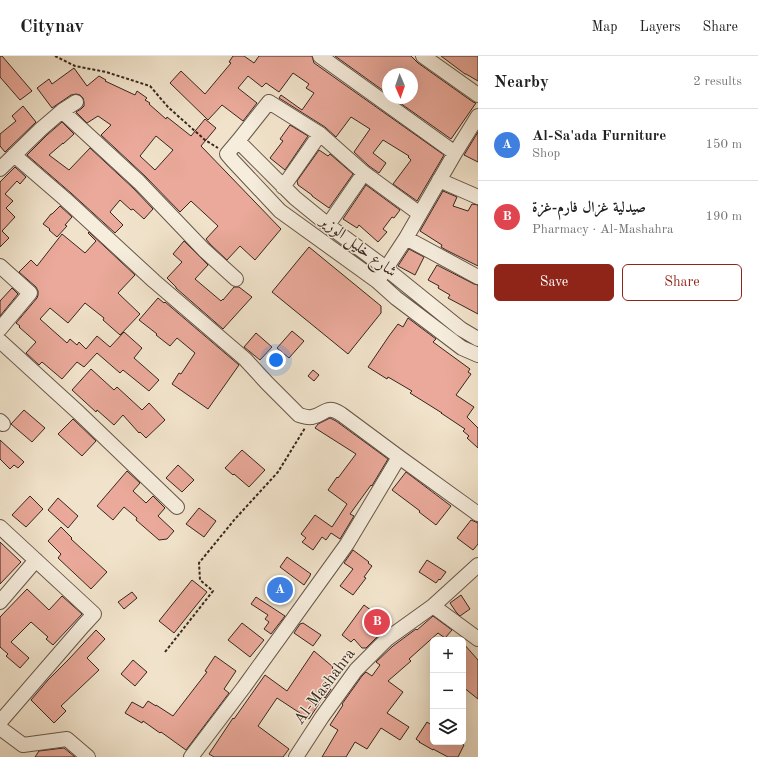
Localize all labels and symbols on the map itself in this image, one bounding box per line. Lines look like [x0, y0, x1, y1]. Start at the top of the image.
north arrow [382, 68, 418, 104]
street label: شارع خليل الوزير [313, 212, 399, 284]
your location [266, 350, 286, 370]
pin: A [267, 575, 293, 605]
pin: B [364, 607, 390, 637]
street label: Al-Mashahra [291, 646, 359, 728]

